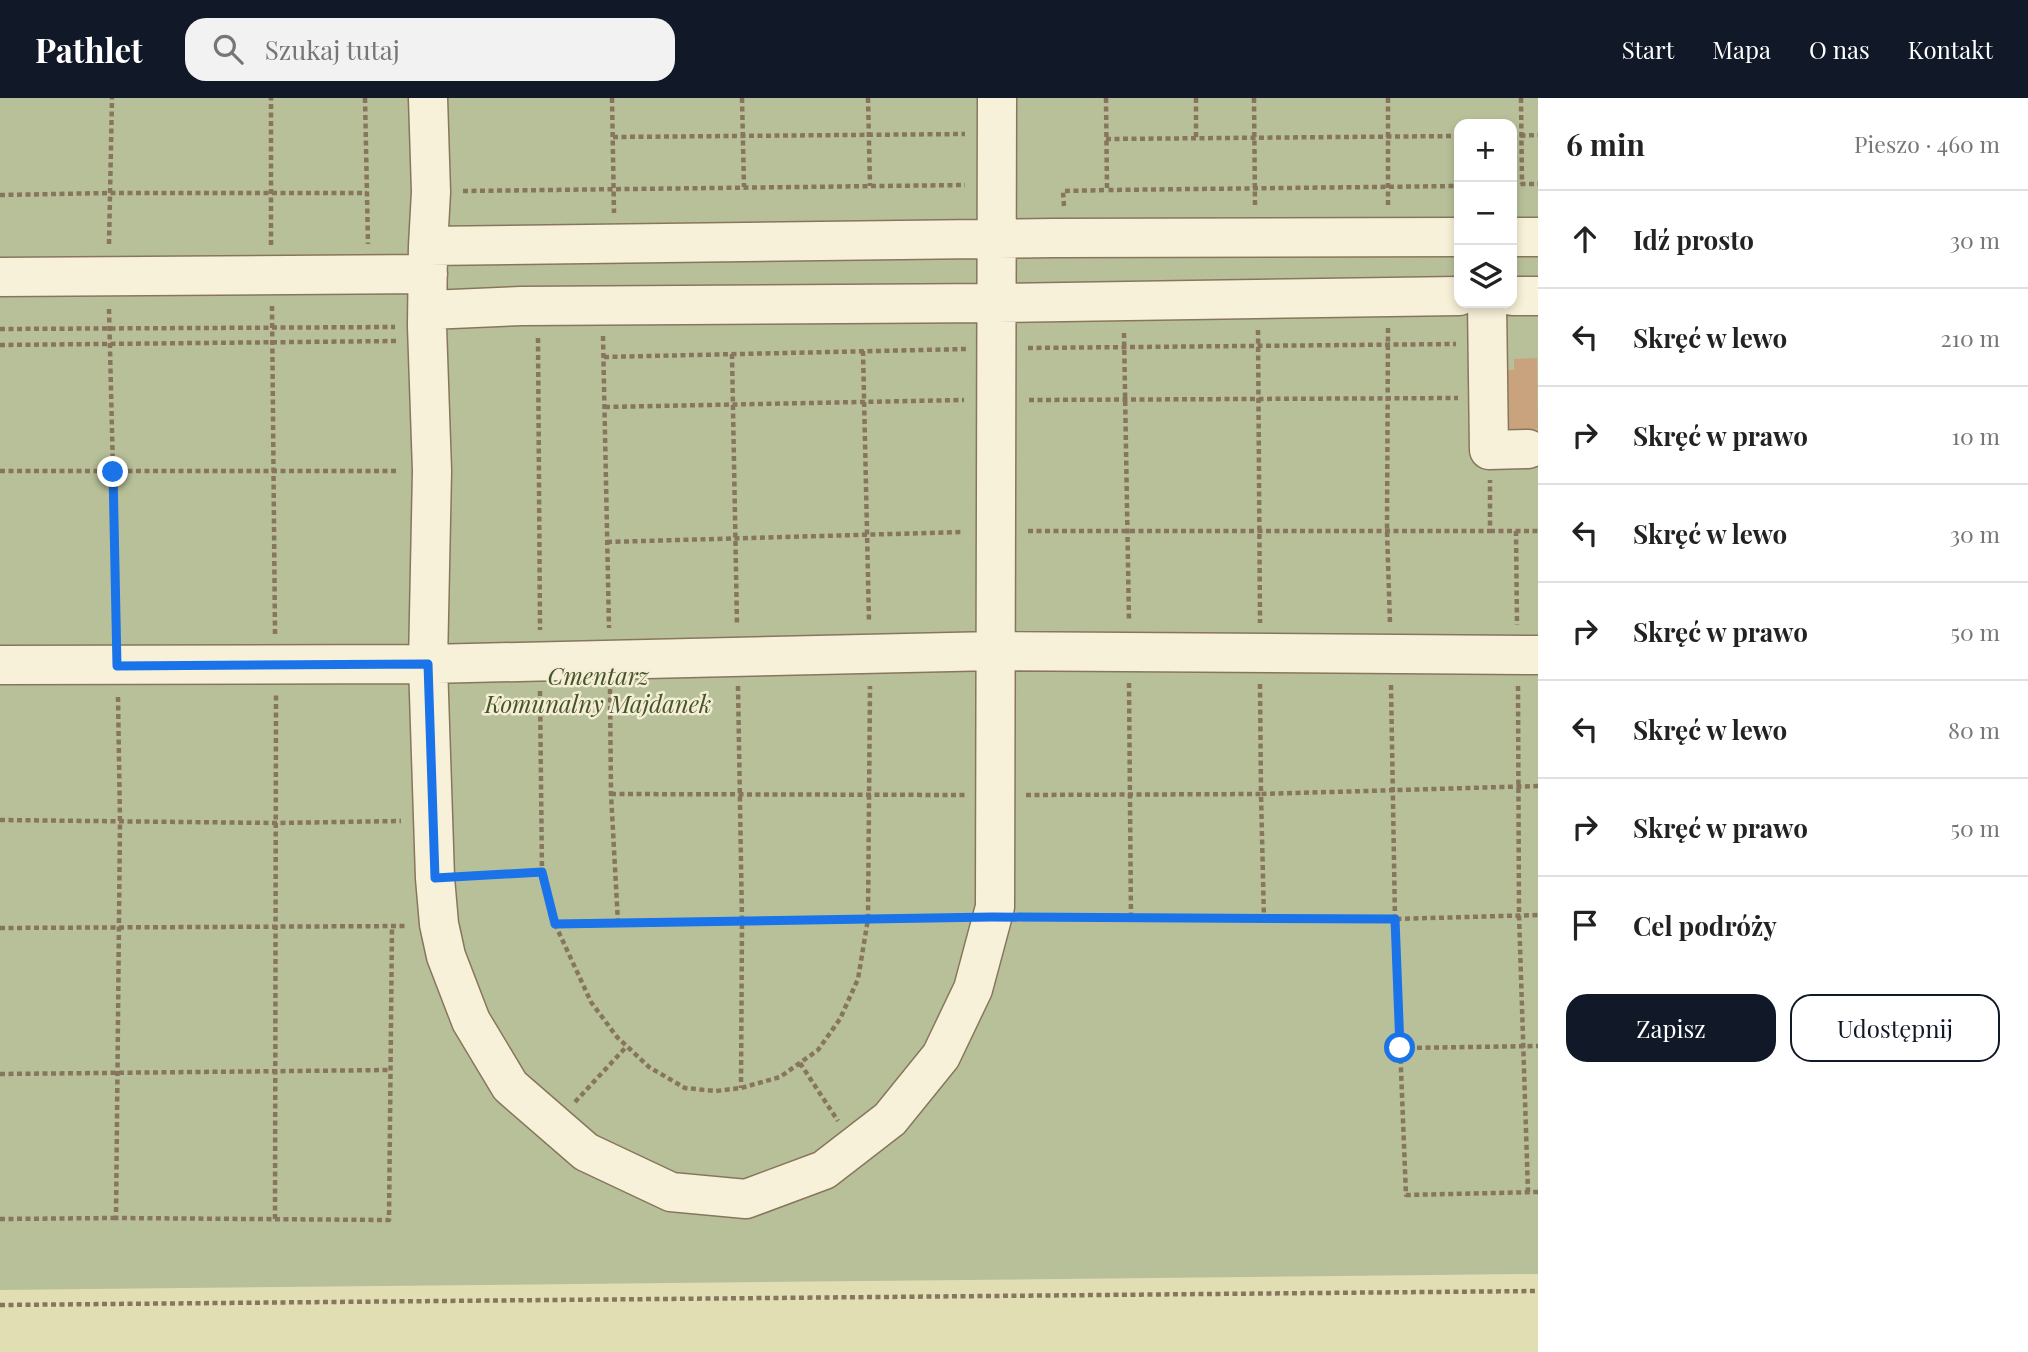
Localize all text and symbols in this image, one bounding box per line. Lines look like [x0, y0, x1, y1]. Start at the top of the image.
search box [185, 18, 675, 81]
text: Pathlet [35, 27, 143, 71]
icon: search [209, 30, 247, 68]
text: Szukaj tutaj [265, 32, 400, 67]
text: Start [1622, 33, 1674, 65]
text: Mapa [1712, 33, 1771, 65]
text: O nas [1809, 33, 1870, 65]
text: Kontakt [1908, 33, 1993, 65]
map controls [1454, 119, 1517, 308]
button: + [1454, 119, 1517, 182]
text: 6 min [1566, 124, 1645, 164]
text: Pieszo · 460 m [1854, 128, 2000, 159]
button: − [1454, 182, 1517, 245]
icon: ahead [1566, 220, 1604, 258]
text: Idź prosto [1633, 222, 1754, 257]
text: 30 m [1950, 224, 2000, 255]
button: layers [1454, 245, 1517, 308]
icon: left [1566, 318, 1604, 356]
text: Skręć w lewo [1633, 320, 1787, 355]
text: 210 m [1941, 322, 2000, 353]
icon: right [1566, 416, 1604, 454]
text: Skręć w prawo [1633, 418, 1808, 453]
text: 10 m [1952, 420, 2000, 451]
route end [97, 456, 128, 487]
icon: left [1566, 514, 1604, 552]
text: Skręć w lewo [1633, 516, 1787, 551]
text: 30 m [1950, 518, 2000, 549]
icon: right [1566, 612, 1604, 650]
text: Skręć w prawo [1633, 614, 1808, 649]
text: 50 m [1951, 616, 2000, 647]
park label: Cmentarz Komunalny Majdanek [484, 659, 711, 719]
icon: left [1566, 710, 1604, 748]
text: Skręć w lewo [1633, 712, 1787, 747]
text: 80 m [1948, 714, 2000, 745]
icon: right [1566, 808, 1604, 846]
text: Skręć w prawo [1633, 810, 1808, 845]
text: 50 m [1951, 812, 2000, 843]
icon: arrive [1566, 906, 1604, 944]
text: Cel podróży [1633, 908, 1777, 943]
button: Zapisz [1566, 994, 1776, 1062]
button: Udostępnij [1790, 994, 2000, 1062]
route start [1384, 1032, 1415, 1063]

